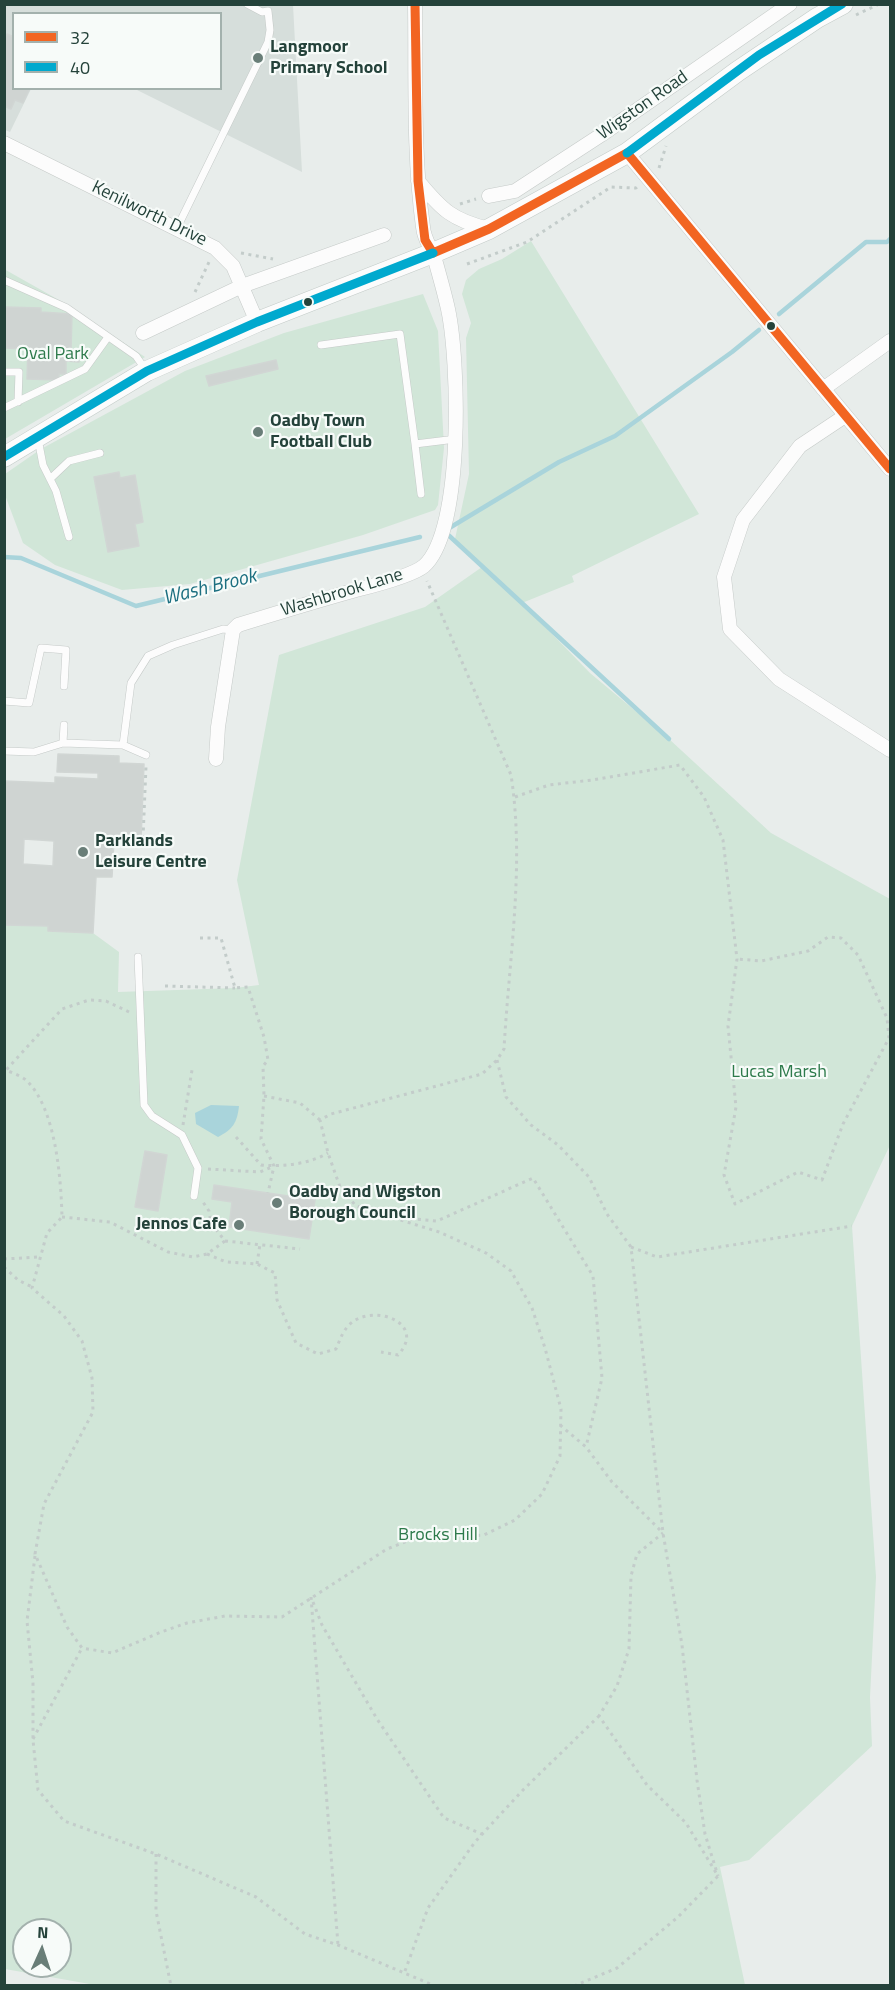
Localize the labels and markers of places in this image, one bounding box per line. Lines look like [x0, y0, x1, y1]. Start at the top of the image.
place label: Langmoor Primary School [270, 37, 388, 80]
marker: Langmoor Primary School [251, 51, 265, 65]
unlabelled marker [302, 296, 314, 308]
unlabelled marker [765, 320, 777, 332]
place label: Oadby Town Football Club [270, 411, 372, 454]
marker: Oadby Town Football Club [251, 425, 265, 439]
place label: Parklands Leisure Centre [95, 831, 207, 874]
marker: Parklands Leisure Centre [76, 845, 90, 859]
place label: Oadby and Wigston Borough Council [289, 1182, 441, 1224]
marker: Oadby and Wigston Borough Council [270, 1196, 284, 1210]
place label: Jennos Cafe [136, 1214, 227, 1236]
marker: Jennos Cafe [232, 1218, 246, 1232]

